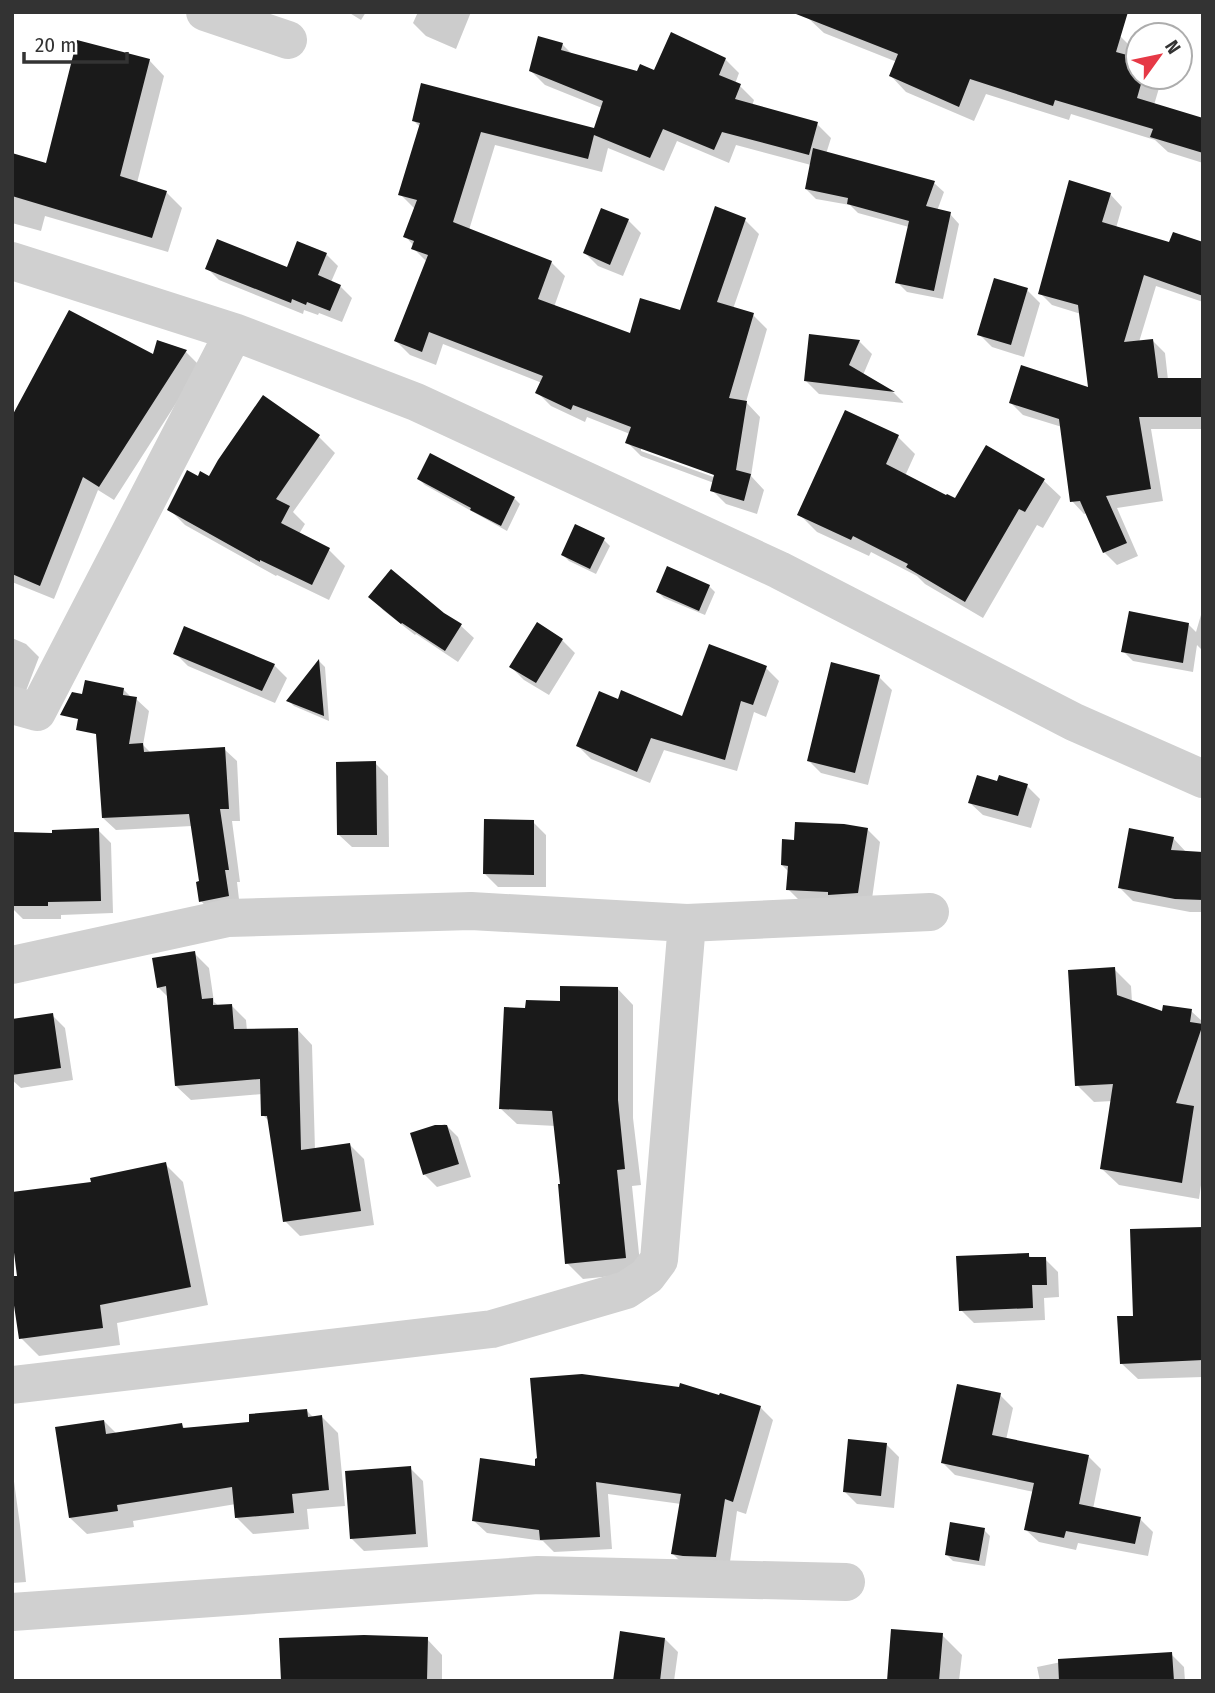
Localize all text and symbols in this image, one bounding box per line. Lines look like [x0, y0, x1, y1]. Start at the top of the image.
scale bar [24, 21, 128, 65]
north arrow [1124, 21, 1194, 91]
text: 20 m [35, 32, 76, 58]
text: N [1160, 36, 1186, 58]

